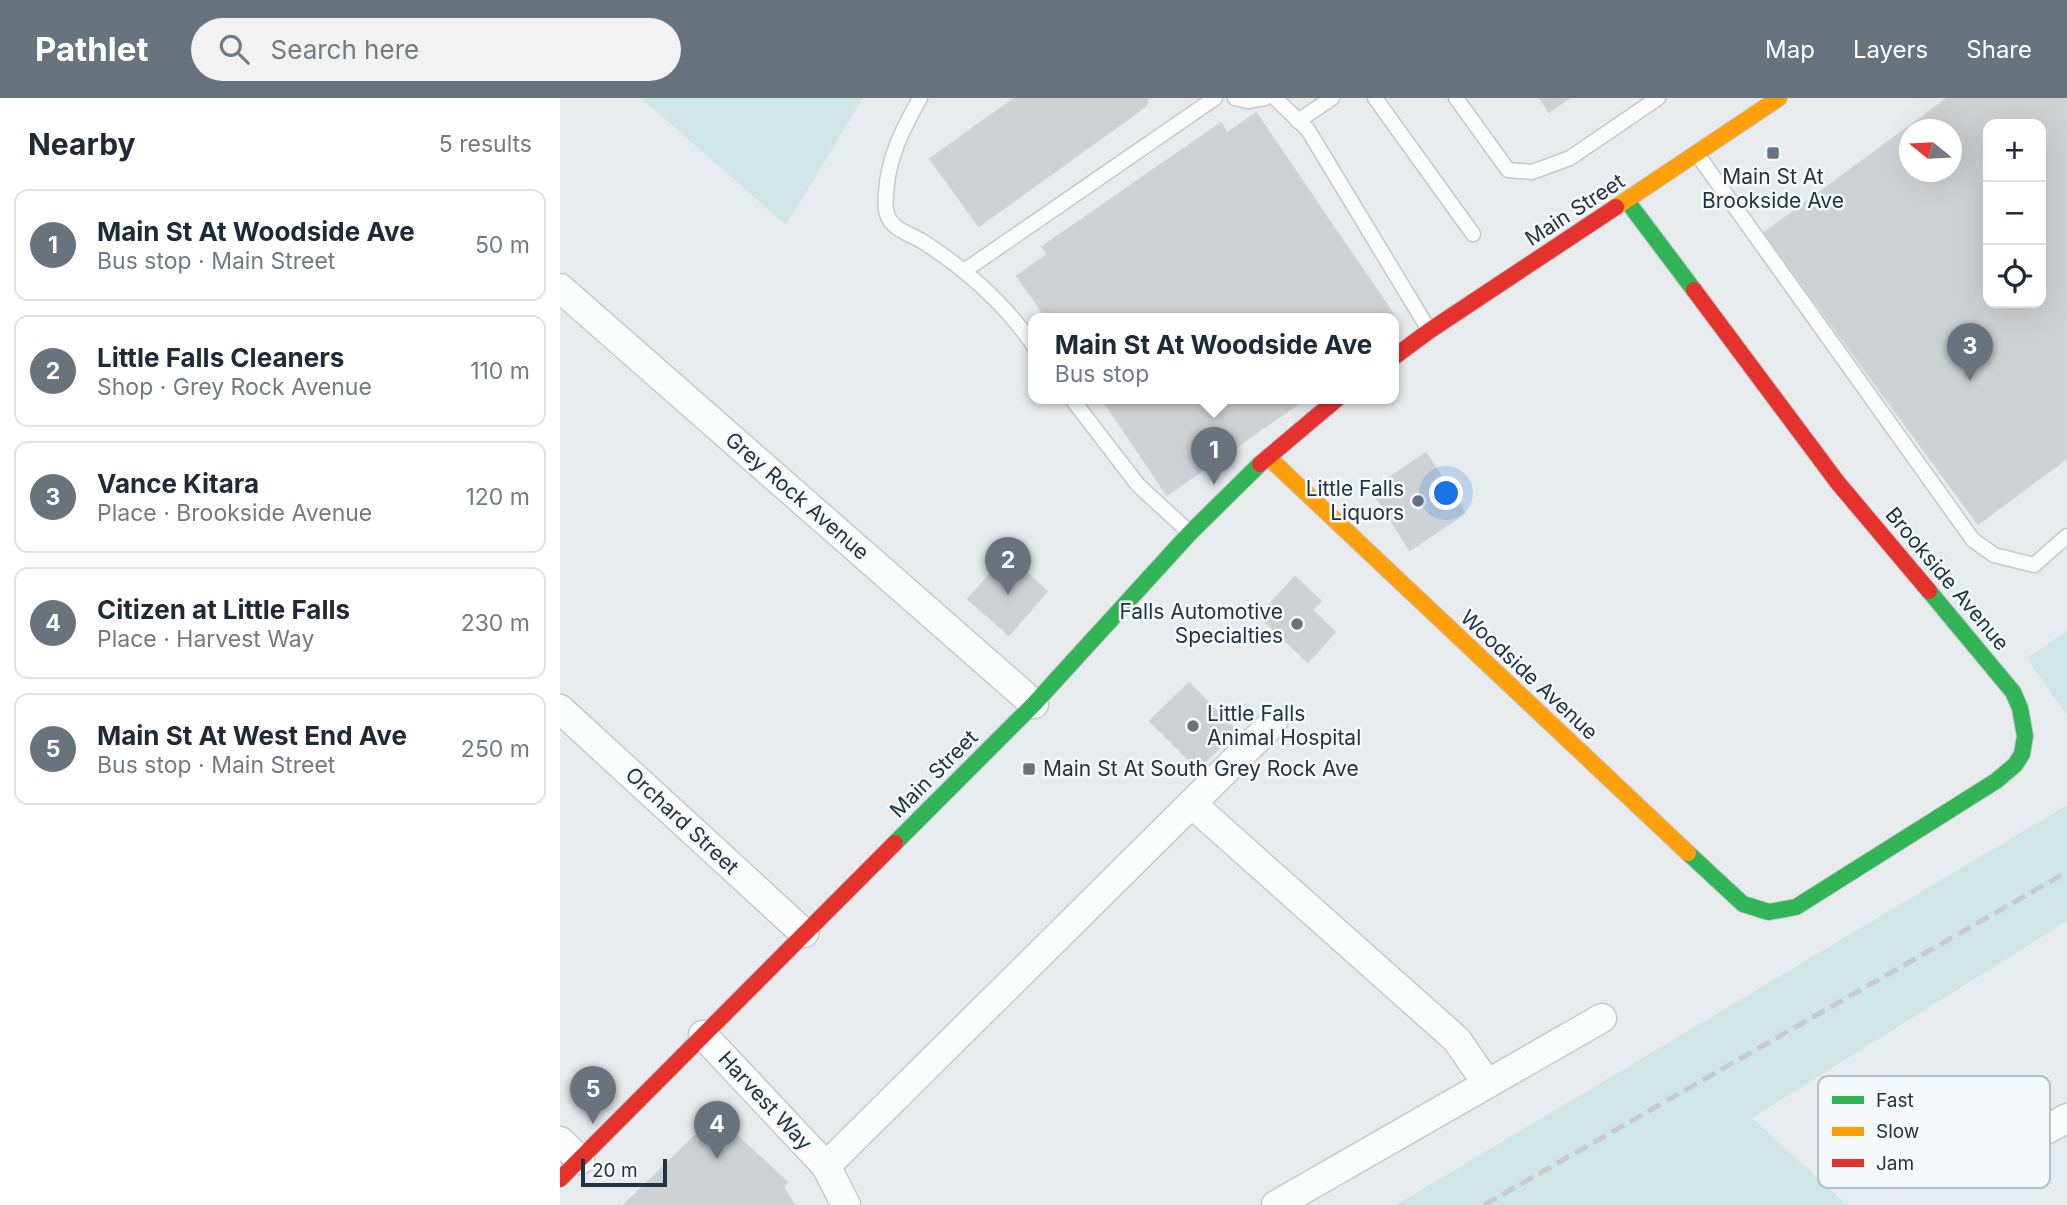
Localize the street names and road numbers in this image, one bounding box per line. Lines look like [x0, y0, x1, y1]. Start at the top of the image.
street label: Main Street [1520, 168, 1629, 251]
street label: Grey Rock Avenue [721, 427, 874, 565]
street label: Brookside Avenue [1880, 502, 2014, 655]
street label: Woodside Avenue [1455, 605, 1603, 745]
street label: Main Street [885, 725, 983, 823]
street label: Orchard Street [621, 762, 744, 879]
street label: Harvest Way [713, 1046, 818, 1155]

